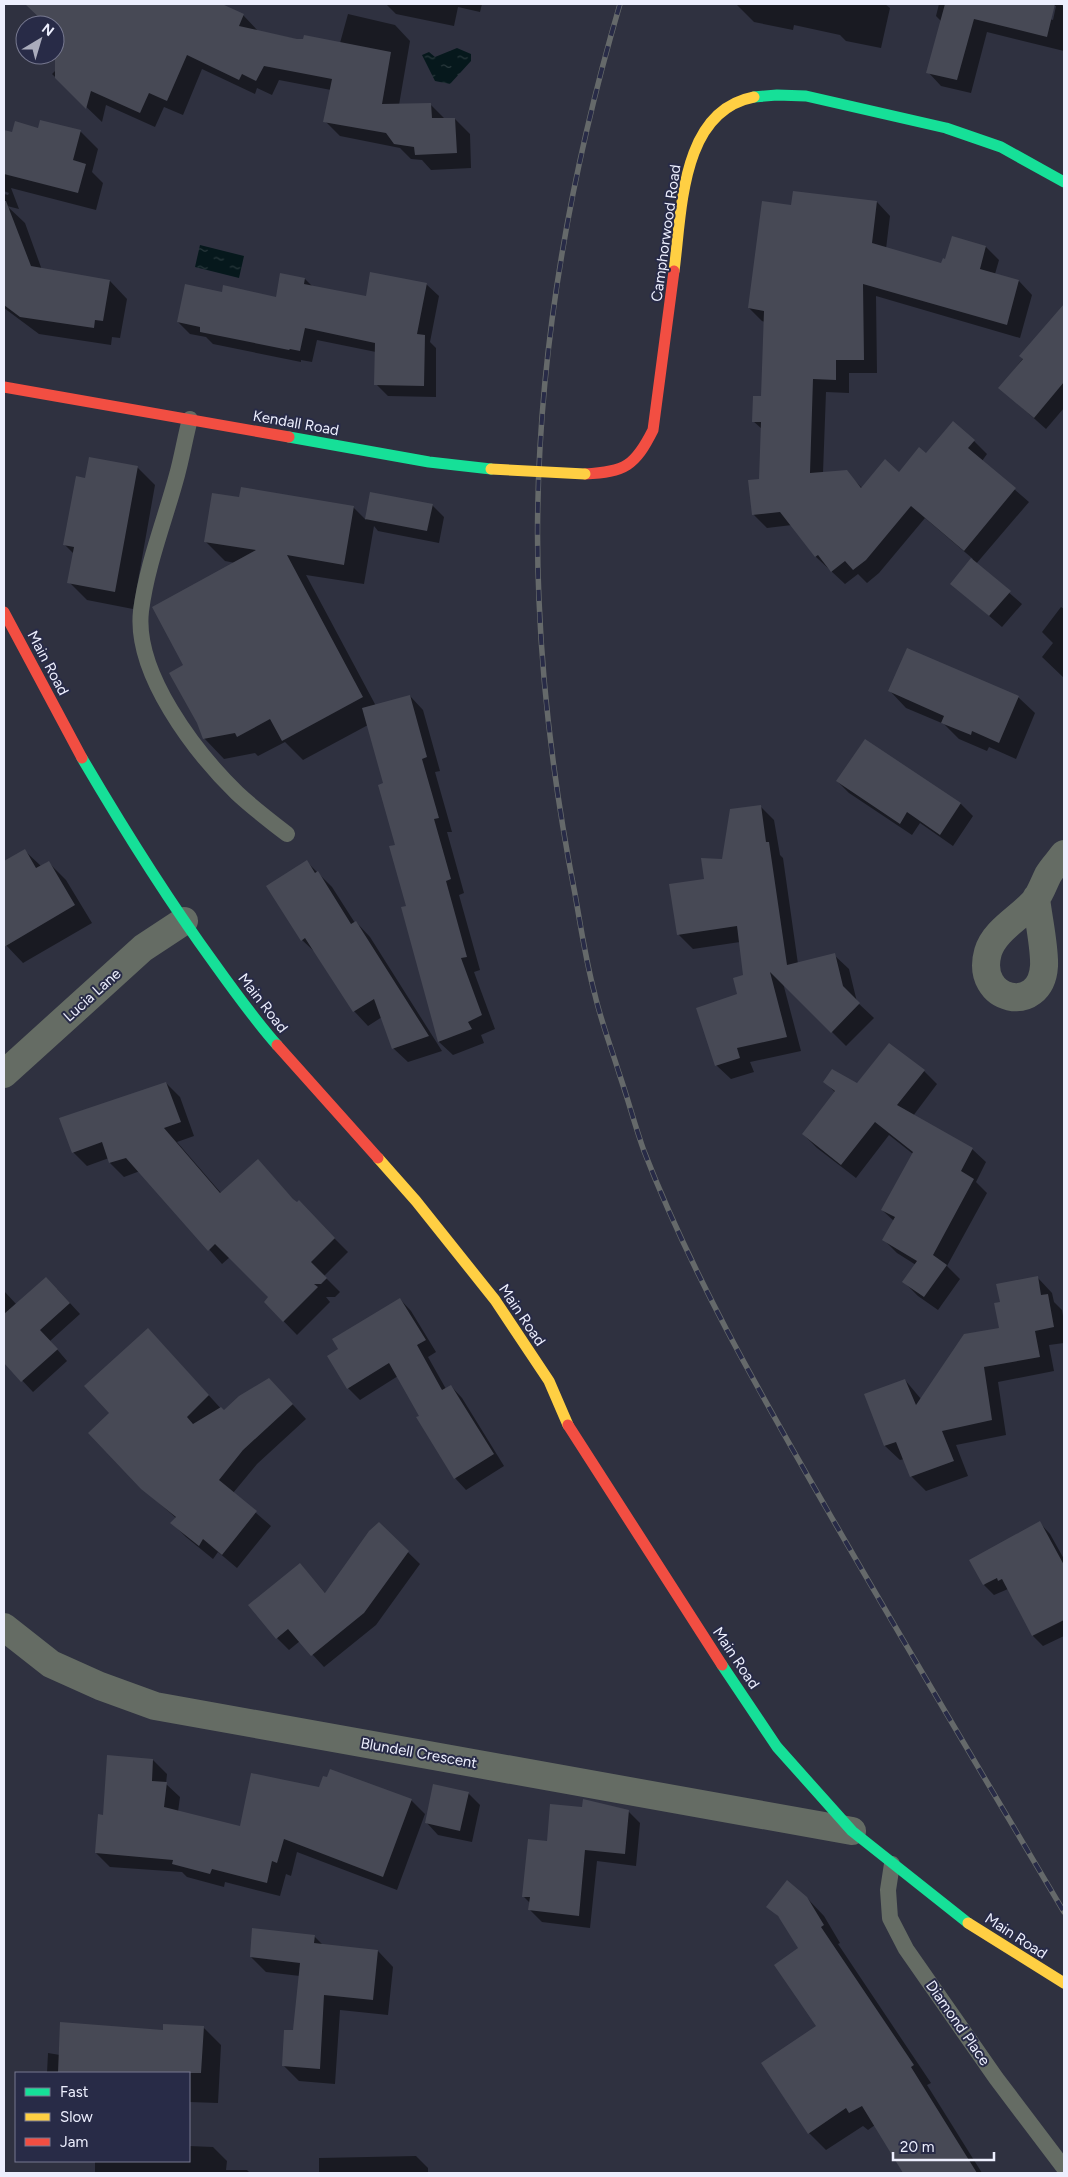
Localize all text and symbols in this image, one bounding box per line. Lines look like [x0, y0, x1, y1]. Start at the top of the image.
north arrow [15, 15, 65, 65]
text: N [38, 20, 57, 40]
street label: Camphorwood Road [647, 163, 685, 303]
street label: Kendall Road [252, 407, 340, 439]
street label: Main Road [24, 628, 72, 698]
street label: Lucia Lane [60, 965, 124, 1025]
street label: Main Road [234, 970, 292, 1036]
street label: Main Road [495, 1281, 549, 1349]
street label: Main Road [709, 1624, 763, 1692]
street label: Blundell Crescent [359, 1734, 479, 1772]
street label: Main Road [982, 1909, 1050, 1963]
street label: Diamond Place [922, 1977, 994, 2069]
legend [15, 2072, 190, 2162]
text: Fast [60, 2083, 89, 2101]
text: Slow [60, 2108, 93, 2126]
scale bar [893, 2130, 994, 2162]
text: Jam [60, 2133, 88, 2151]
text: 20 m [900, 2138, 934, 2156]

